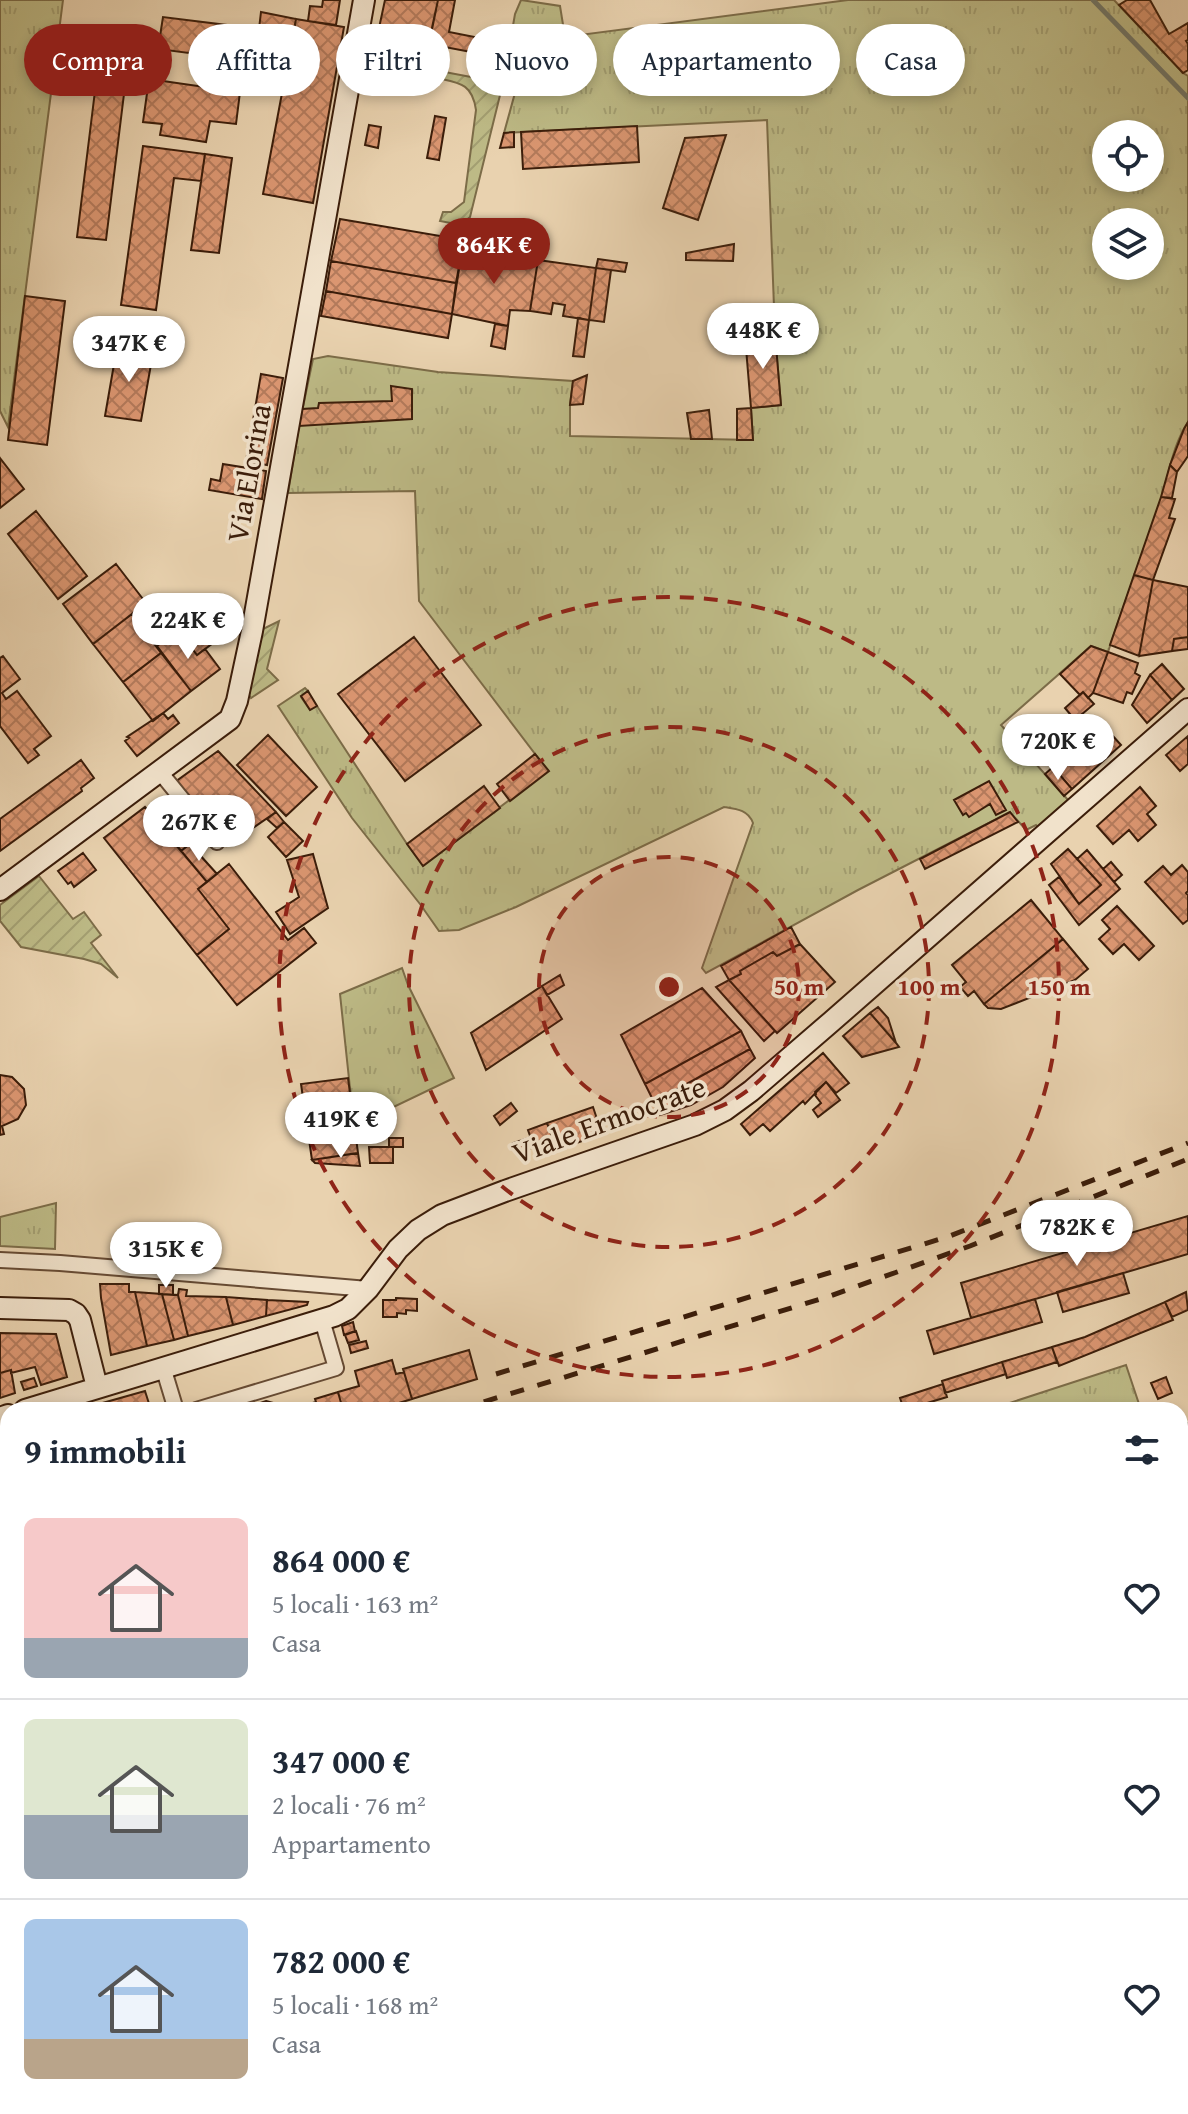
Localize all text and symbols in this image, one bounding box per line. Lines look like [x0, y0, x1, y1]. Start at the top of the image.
chip: Compra [24, 24, 172, 96]
chip: Affitta [188, 24, 320, 96]
chip: Filtri [336, 24, 450, 96]
chip: Nuovo [466, 24, 597, 96]
chip: Appartamento [613, 24, 840, 96]
chip: Casa [856, 24, 965, 96]
map controls [1092, 120, 1164, 280]
button: locate [1092, 120, 1164, 192]
button: layers [1092, 208, 1164, 280]
pin: 864K € [429, 218, 559, 286]
text: 864K € [456, 224, 532, 263]
pin: 448K € [698, 303, 828, 371]
text: 448K € [725, 309, 801, 348]
pin: 347K € [64, 316, 194, 384]
text: 347K € [91, 322, 167, 361]
street label: Via Elorina [214, 400, 282, 545]
pin: 224K € [123, 593, 253, 661]
text: 224K € [150, 599, 226, 638]
pin: 720K € [993, 714, 1123, 782]
text: 720K € [1020, 720, 1096, 759]
pin: 267K € [134, 795, 264, 863]
text: 267K € [161, 801, 237, 840]
text: 50 m [774, 969, 825, 1004]
text: 100 m [897, 969, 961, 1004]
text: 150 m [1027, 969, 1091, 1004]
centre of rings [655, 973, 683, 1001]
street label: Viale Ermocrate [506, 1064, 712, 1174]
pin: 419K € [276, 1092, 406, 1160]
text: 419K € [303, 1098, 379, 1137]
pin: 782K € [1012, 1200, 1142, 1268]
text: 782K € [1039, 1206, 1115, 1245]
pin: 315K € [101, 1222, 231, 1290]
text: 315K € [128, 1228, 204, 1267]
text: 9 immobili [24, 1426, 186, 1475]
icon: filters [1120, 1428, 1164, 1472]
text: 864 000 € [272, 1535, 410, 1584]
icon: home [88, 1550, 184, 1646]
icon: heart [1120, 1576, 1164, 1620]
text: 5 locali · 163 m² [272, 1584, 438, 1623]
text: Casa [272, 1623, 321, 1662]
text: 347 000 € [272, 1736, 410, 1785]
icon: home [88, 1751, 184, 1847]
icon: heart [1120, 1777, 1164, 1821]
text: 2 locali · 76 m² [272, 1785, 426, 1824]
text: Appartamento [272, 1824, 431, 1863]
text: 782 000 € [272, 1936, 410, 1985]
icon: home [88, 1951, 184, 2047]
icon: heart [1120, 1977, 1164, 2021]
text: 5 locali · 168 m² [272, 1985, 438, 2024]
text: Casa [272, 2024, 321, 2063]

